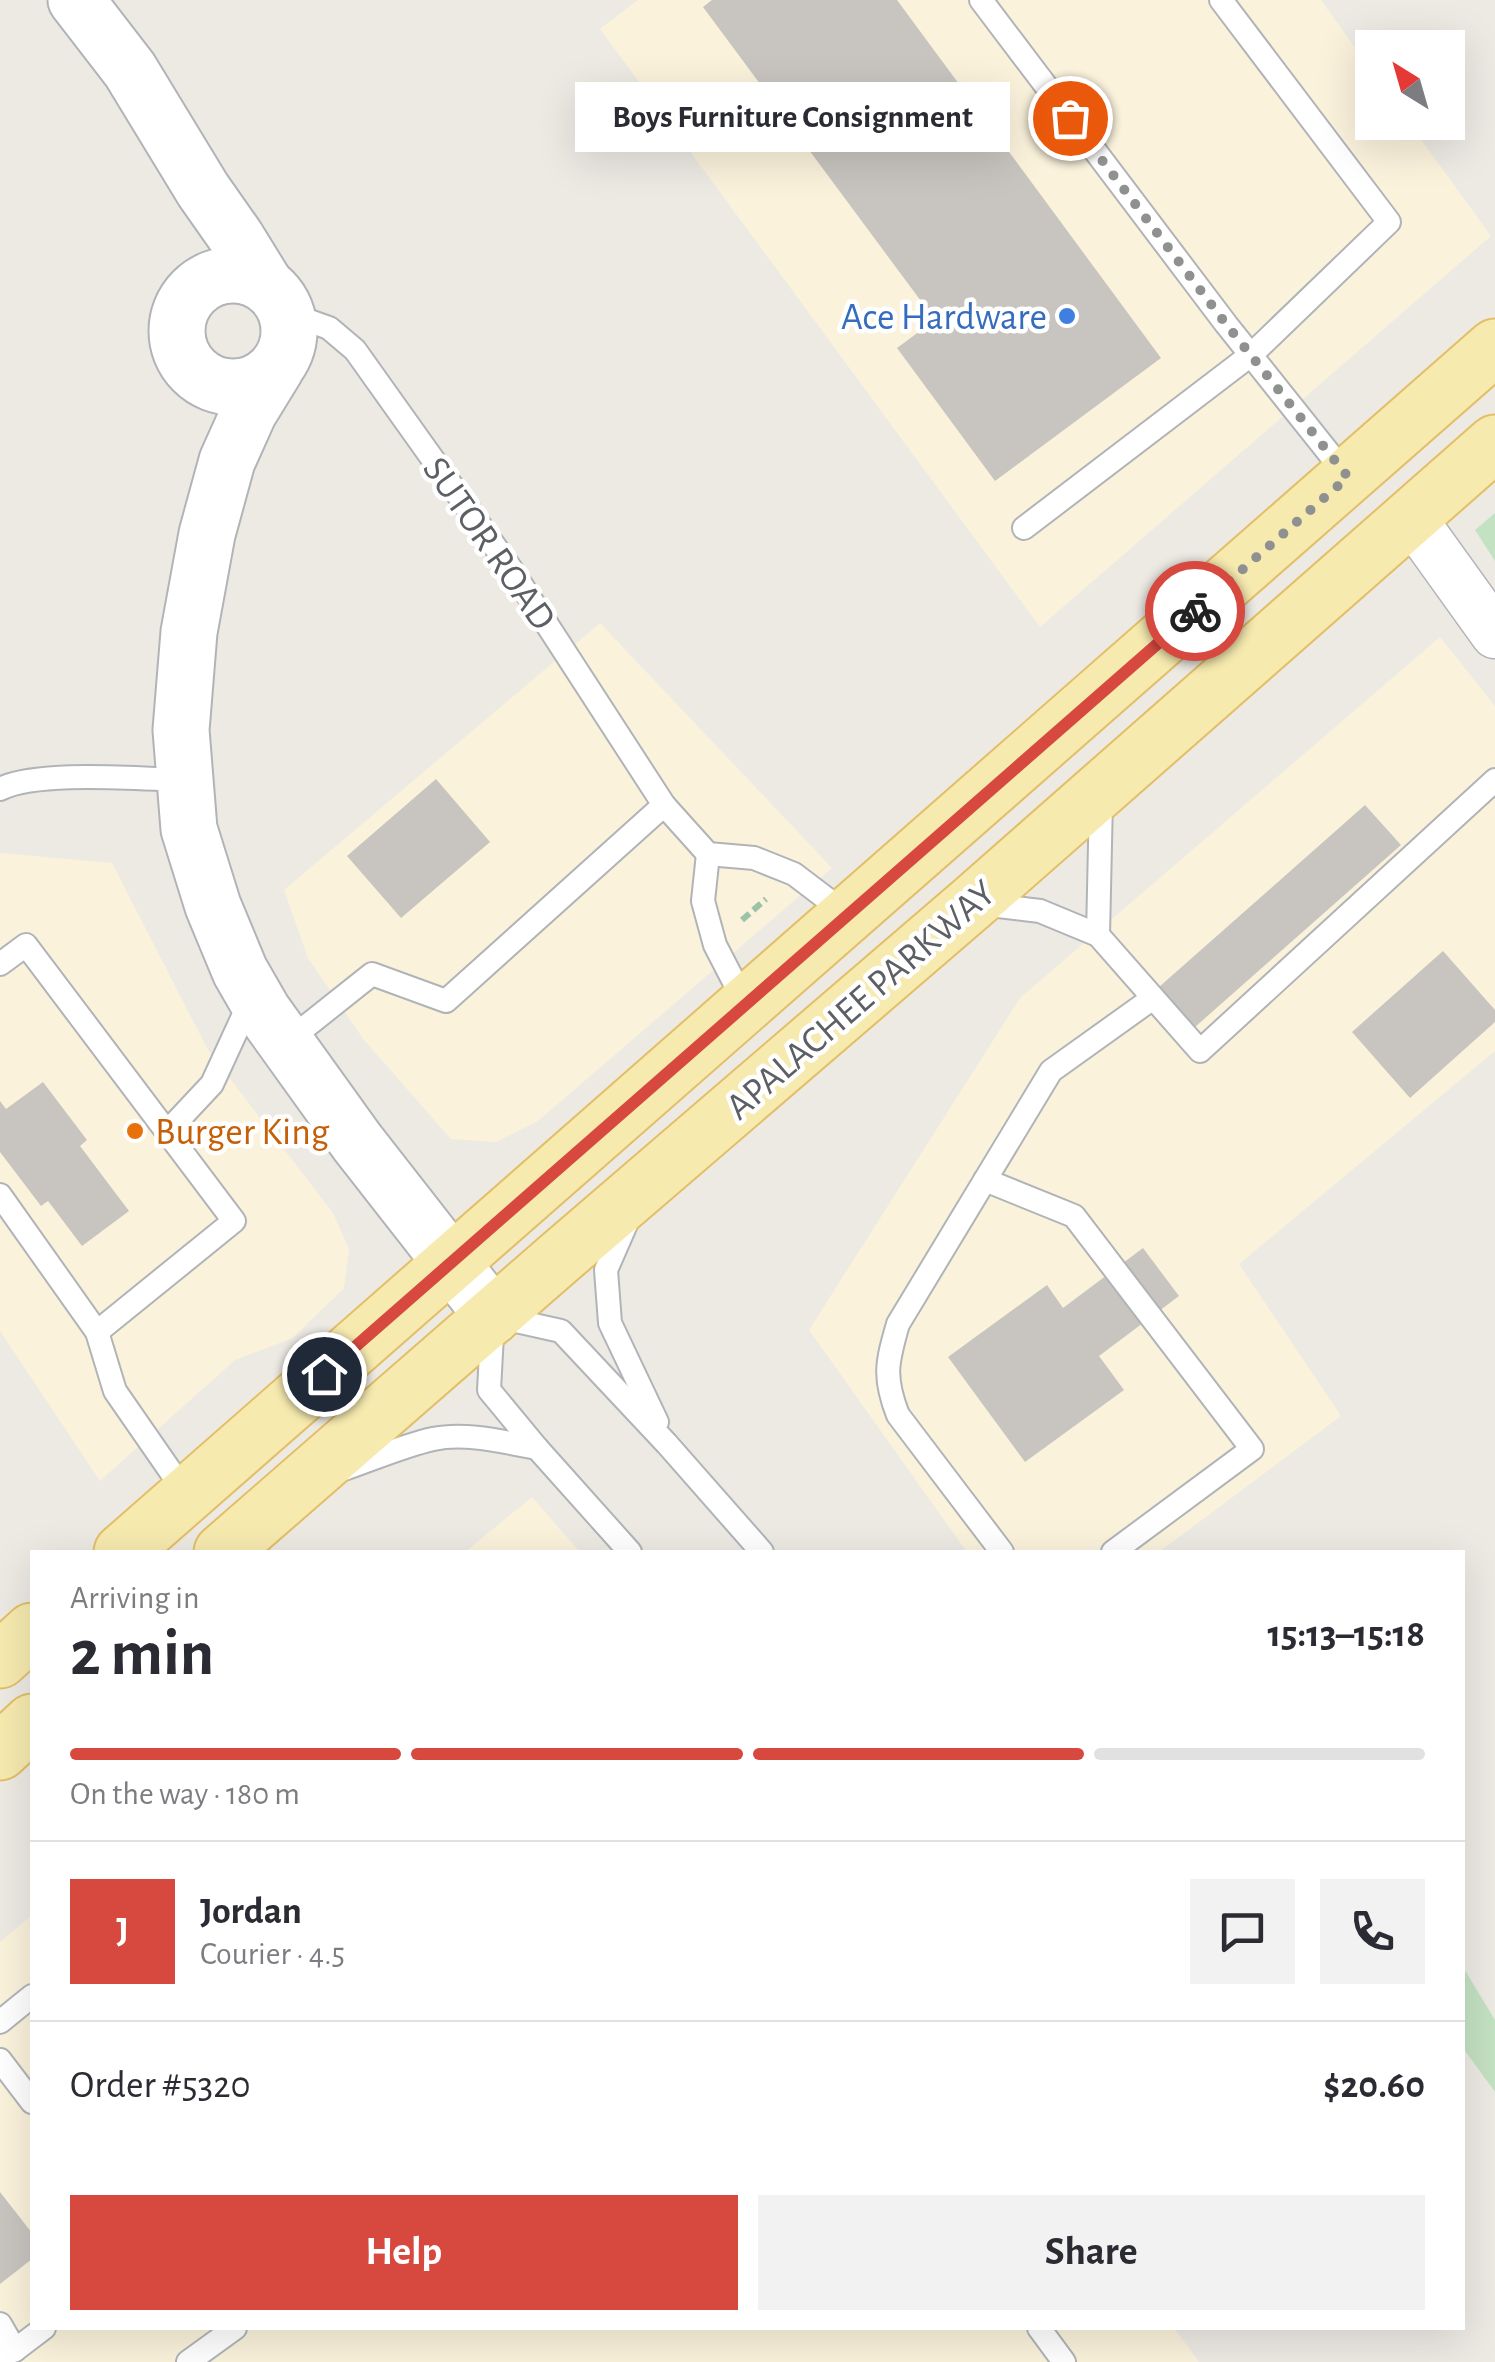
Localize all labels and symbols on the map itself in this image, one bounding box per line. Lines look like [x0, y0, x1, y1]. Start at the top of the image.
north arrow [1355, 30, 1465, 140]
pin [1028, 76, 1113, 161]
callout: Boys Furniture Consignment [575, 83, 1010, 153]
place label: Ace Hardware [841, 299, 1047, 337]
marker: Ace Hardware [1056, 305, 1078, 327]
street label: SUTOR ROAD [415, 451, 562, 637]
courier [1145, 561, 1245, 661]
street label: APALACHEE PARKWAY [720, 874, 1003, 1127]
place label: Burger King [155, 1114, 330, 1152]
marker: Burger King [124, 1120, 146, 1142]
pin [282, 1332, 367, 1417]

